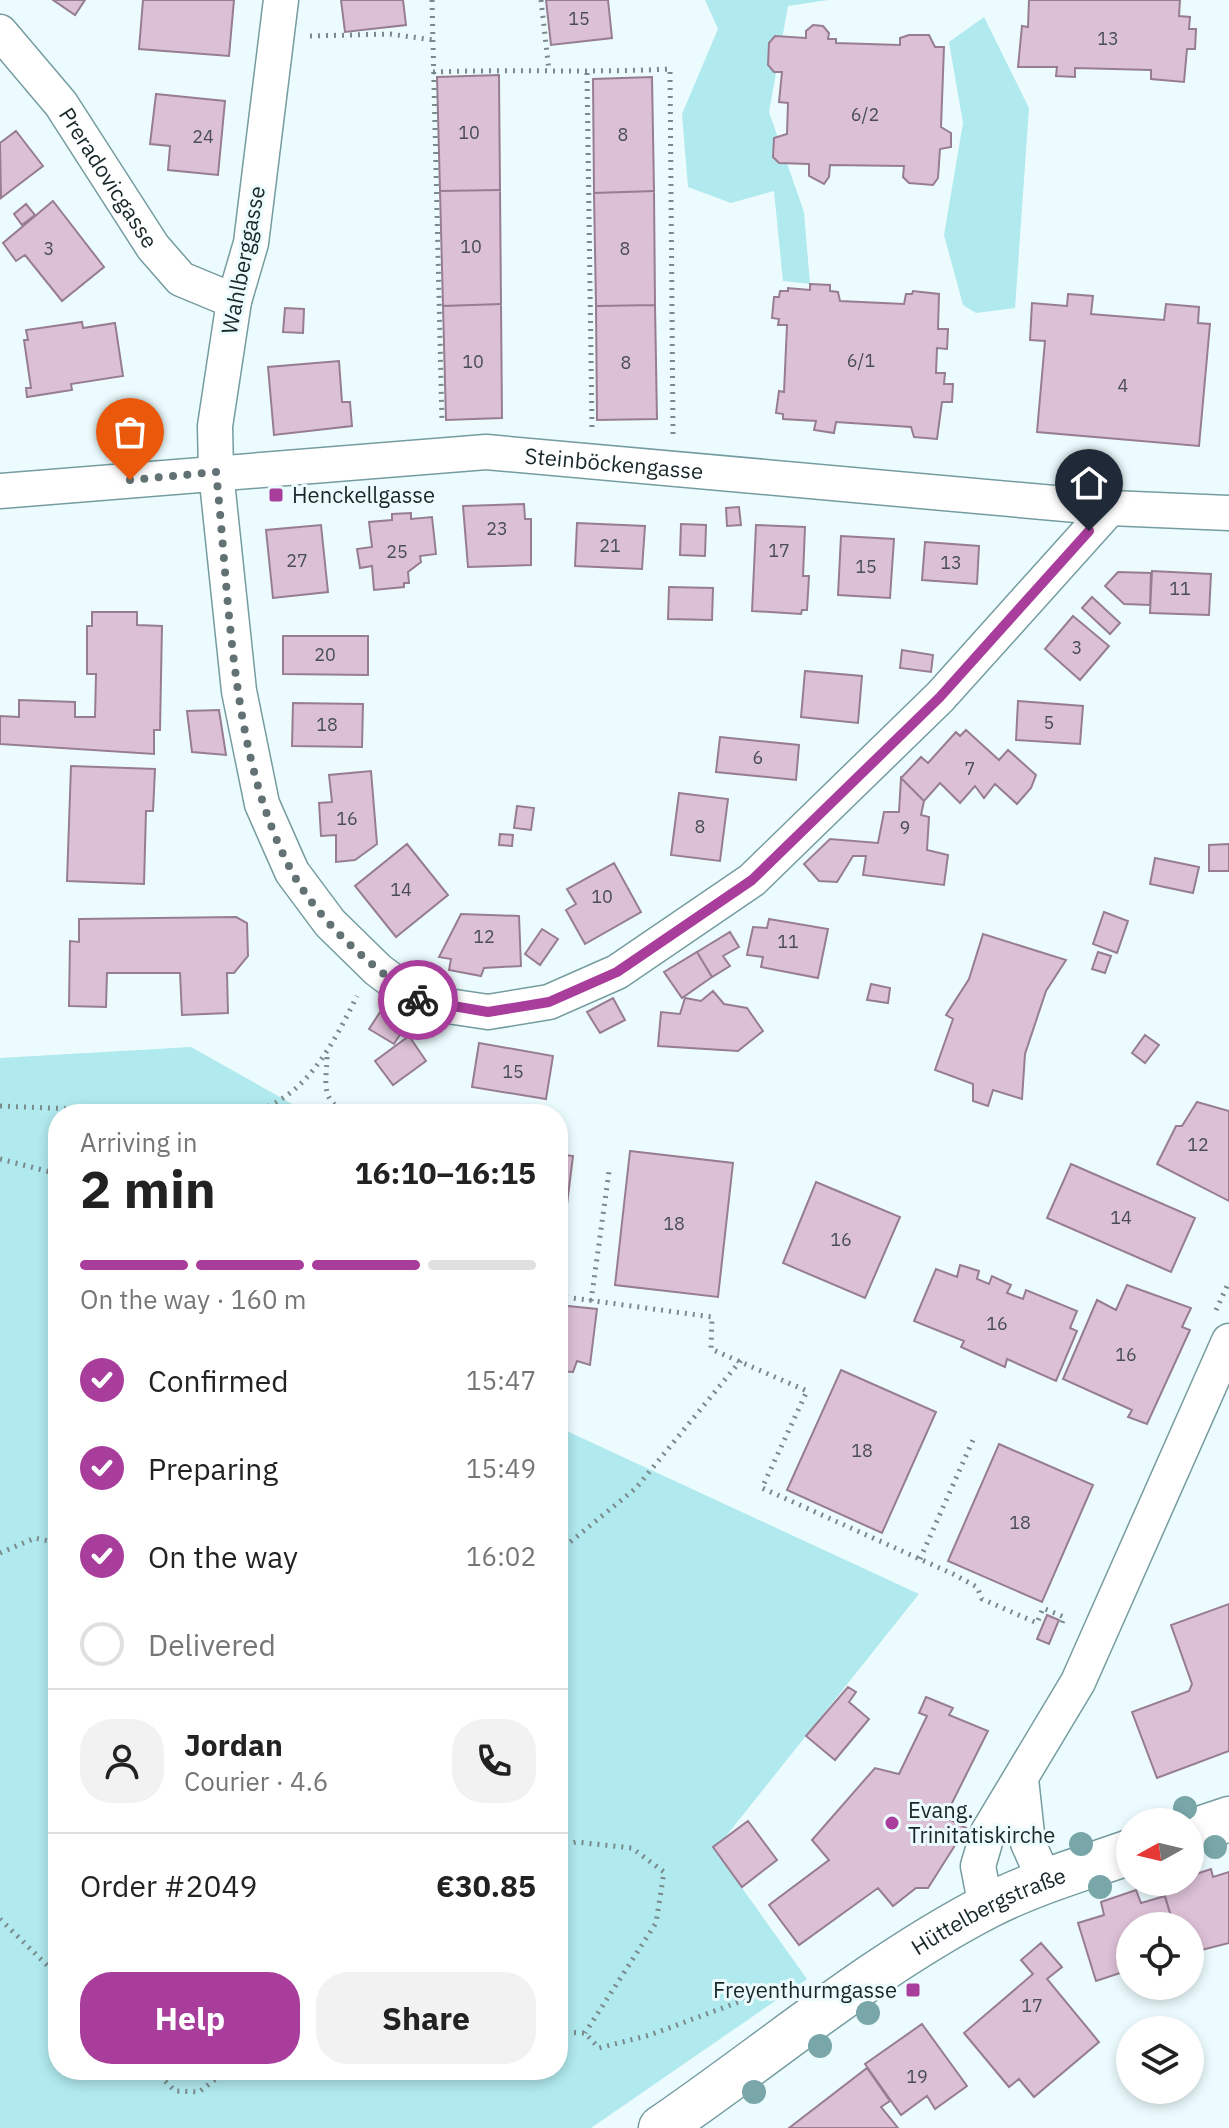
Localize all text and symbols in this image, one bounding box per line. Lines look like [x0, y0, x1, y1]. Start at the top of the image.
house number: 15 [568, 7, 590, 30]
house number: 13 [1097, 27, 1119, 50]
street label: Preradovicgasse [53, 102, 165, 253]
house number: 6/2 [851, 103, 879, 126]
house number: 10 [458, 121, 480, 144]
house number: 8 [618, 123, 628, 146]
house number: 24 [192, 125, 214, 148]
street label: Wahlberggasse [214, 183, 271, 336]
house number: 10 [460, 235, 482, 258]
house number: 3 [44, 237, 54, 260]
house number: 8 [620, 237, 630, 260]
house number: 6/1 [847, 349, 875, 372]
house number: 10 [462, 350, 484, 373]
house number: 8 [621, 351, 631, 374]
house number: 4 [1118, 374, 1129, 397]
pin [96, 398, 164, 480]
icon: bag [108, 410, 152, 454]
street label: Steinböckengasse [523, 441, 705, 485]
pin [1055, 449, 1123, 531]
icon: home [1067, 461, 1111, 505]
place label: Henckellgasse [292, 480, 435, 509]
marker: Henckellgasse [267, 486, 285, 504]
house number: 23 [486, 517, 508, 540]
house number: 21 [599, 534, 621, 557]
house number: 17 [768, 539, 790, 562]
house number: 25 [386, 540, 408, 563]
house number: 27 [286, 549, 308, 572]
house number: 13 [940, 551, 962, 574]
house number: 15 [855, 555, 877, 578]
house number: 11 [1169, 577, 1191, 600]
house number: 3 [1072, 636, 1082, 659]
house number: 20 [314, 643, 336, 666]
house number: 5 [1044, 711, 1054, 734]
house number: 18 [316, 713, 338, 736]
house number: 6 [753, 746, 763, 769]
house number: 7 [965, 757, 975, 780]
house number: 16 [336, 807, 358, 830]
house number: 8 [695, 815, 705, 838]
house number: 9 [900, 816, 910, 839]
house number: 14 [390, 878, 412, 901]
house number: 10 [591, 885, 613, 908]
house number: 12 [473, 925, 495, 948]
house number: 11 [777, 930, 799, 953]
courier [378, 960, 458, 1040]
icon: bike [396, 978, 440, 1022]
house number: 15 [502, 1060, 524, 1083]
text: Arriving in [80, 1125, 197, 1159]
house number: 12 [1187, 1133, 1209, 1156]
text: 16:10–16:15 [355, 1153, 536, 1192]
text: 2 min [80, 1155, 216, 1222]
house number: 14 [1110, 1206, 1132, 1229]
house number: 18 [663, 1212, 685, 1235]
house number: 16 [830, 1228, 852, 1251]
text: On the way · 160 m [80, 1282, 306, 1316]
house number: 16 [986, 1312, 1008, 1335]
house number: 16 [1115, 1343, 1137, 1366]
icon: check [80, 1358, 124, 1402]
text: Confirmed [148, 1361, 289, 1400]
text: 15:47 [466, 1363, 536, 1397]
house number: 18 [851, 1439, 873, 1462]
icon: check [80, 1446, 124, 1490]
text: Preparing [148, 1449, 278, 1488]
text: 15:49 [466, 1451, 536, 1485]
house number: 18 [1009, 1511, 1031, 1534]
icon: check [80, 1534, 124, 1578]
text: On the way [148, 1537, 298, 1576]
text: 16:02 [466, 1539, 536, 1573]
text: Delivered [148, 1625, 276, 1664]
button: person [80, 1719, 164, 1803]
button: phone [452, 1719, 536, 1803]
text: Jordan [184, 1725, 283, 1764]
text: Courier · 4.6 [184, 1764, 328, 1798]
place label: Evang. Trinitatiskirche [908, 1795, 1055, 1849]
north arrow [1116, 1808, 1204, 1896]
map controls [1116, 1808, 1204, 2104]
marker: Evang. Trinitatiskirche [883, 1814, 901, 1832]
street label: Hüttelbergstraße [905, 1860, 1070, 1961]
text: Order #2049 [80, 1866, 257, 1905]
text: €30.85 [436, 1866, 536, 1905]
button: locate [1116, 1912, 1204, 2000]
button: Help [80, 1972, 300, 2064]
button: Share [316, 1972, 536, 2064]
place label: Freyenthurmgasse [713, 1975, 897, 2004]
marker: Freyenthurmgasse [904, 1981, 922, 1999]
house number: 17 [1021, 1994, 1043, 2017]
button: layers [1116, 2016, 1204, 2104]
house number: 19 [906, 2065, 928, 2088]

